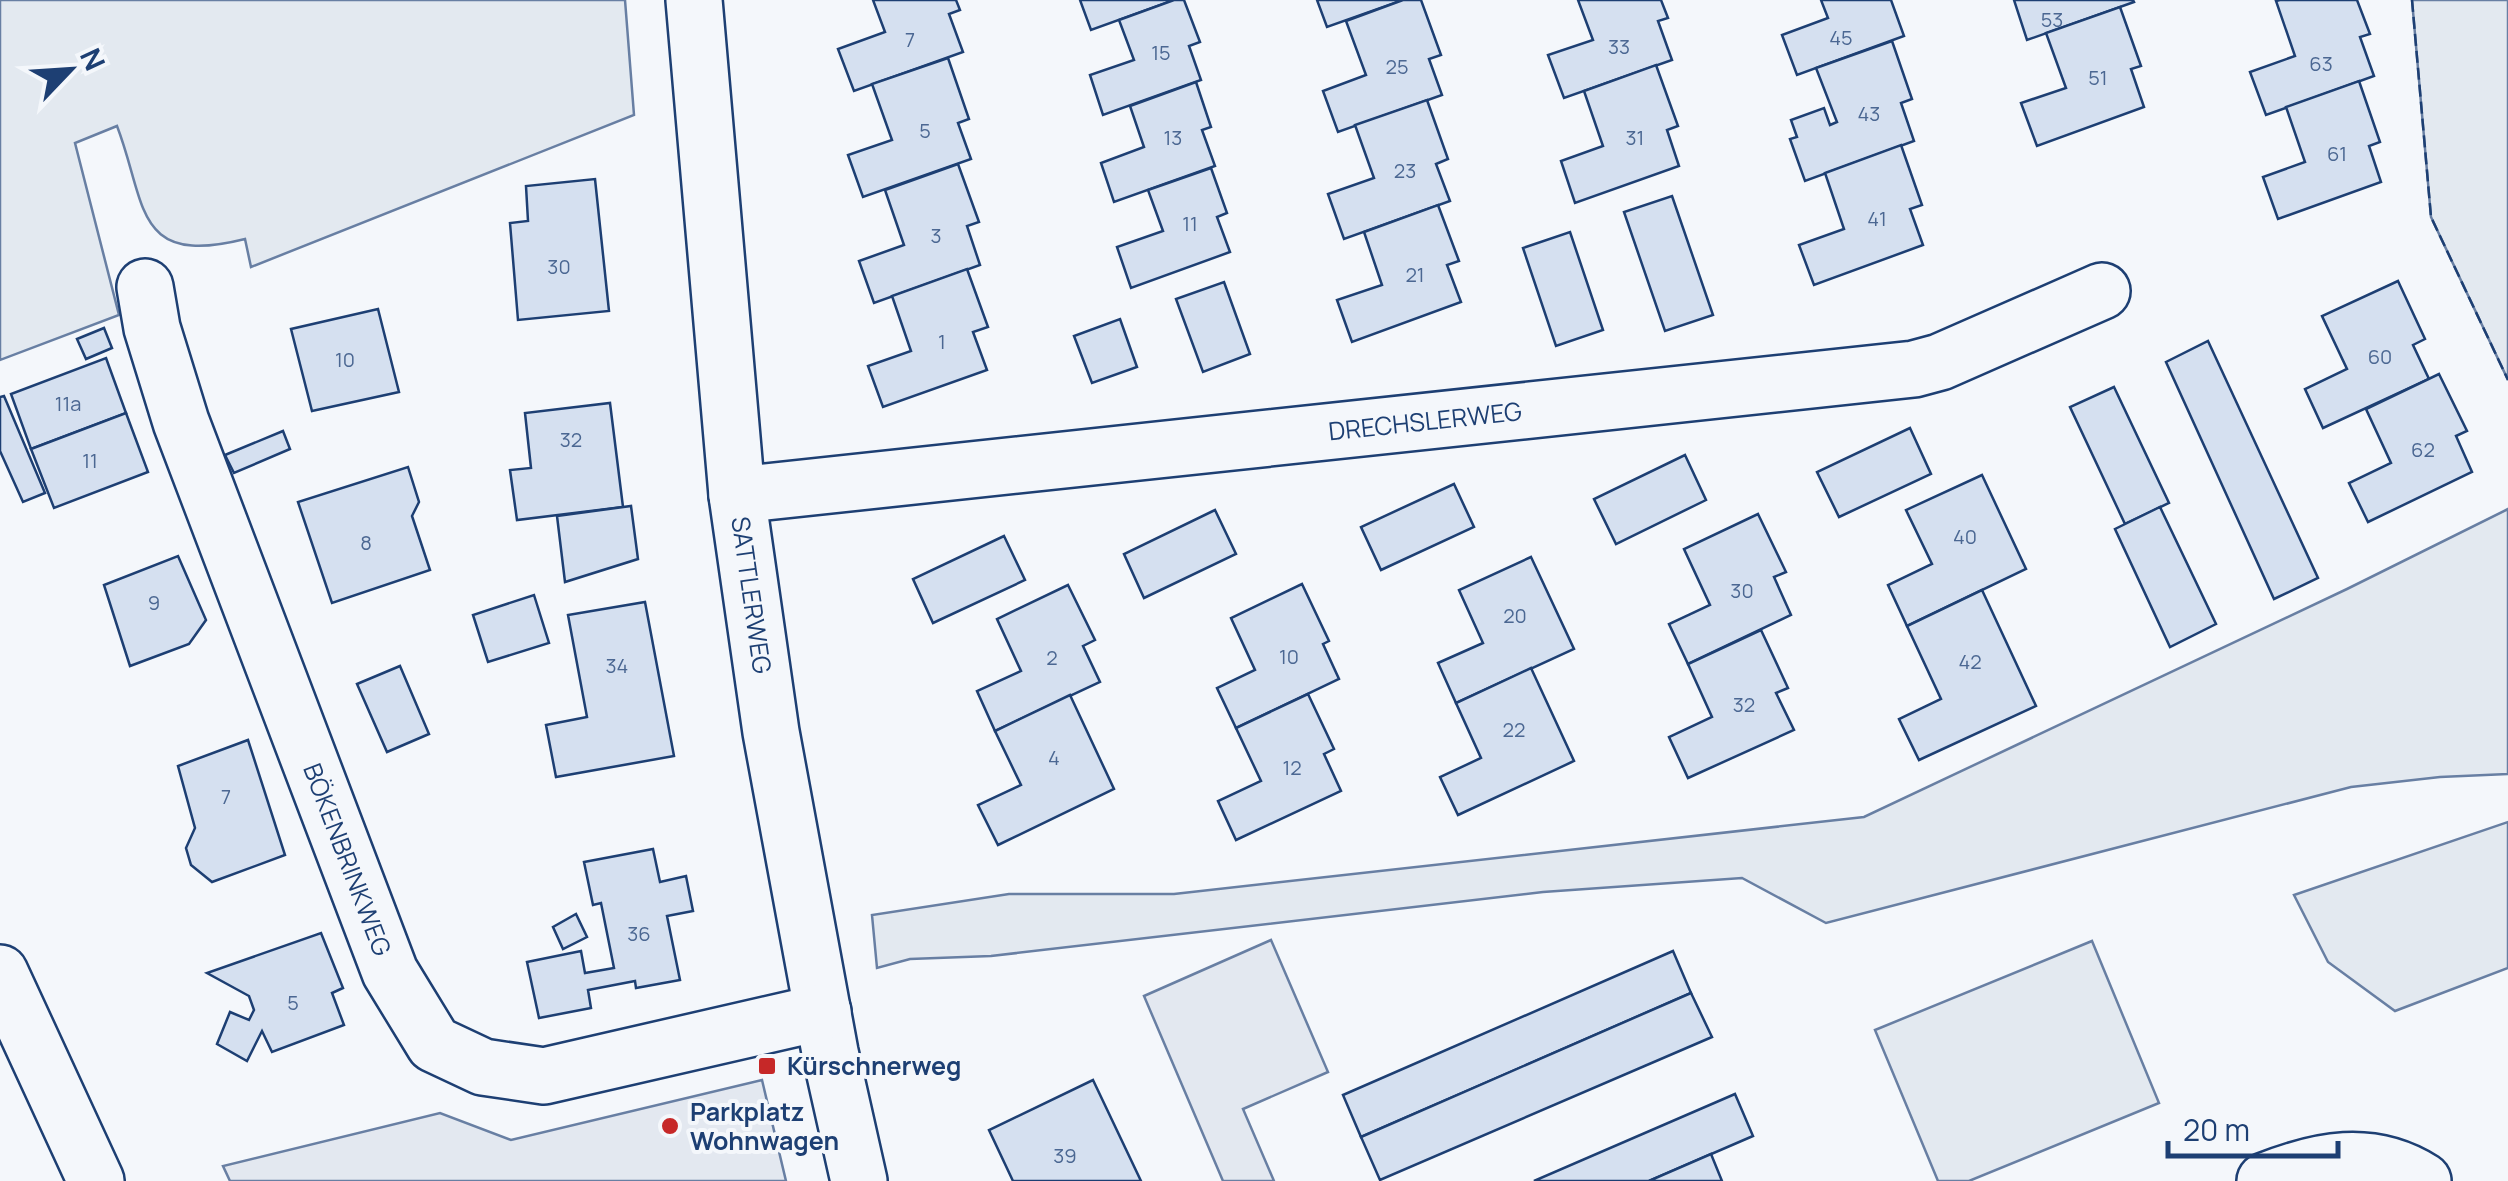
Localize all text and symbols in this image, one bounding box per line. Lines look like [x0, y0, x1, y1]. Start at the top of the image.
house number: 53 [2041, 6, 2063, 33]
north arrow [20, 20, 120, 120]
house number: 45 [1829, 24, 1853, 51]
house number: 7 [905, 26, 915, 53]
house number: 33 [1608, 33, 1630, 60]
house number: 15 [1151, 39, 1171, 66]
text: N [72, 42, 115, 76]
house number: 63 [2309, 50, 2333, 77]
house number: 25 [1386, 53, 1408, 80]
house number: 51 [2088, 64, 2108, 91]
house number: 43 [1858, 100, 1880, 127]
house number: 5 [919, 117, 931, 144]
house number: 13 [1164, 124, 1182, 151]
house number: 31 [1626, 124, 1644, 151]
house number: 61 [2327, 140, 2347, 167]
house number: 23 [1394, 157, 1416, 184]
house number: 41 [1867, 205, 1887, 232]
house number: 11 [1182, 210, 1198, 237]
house number: 3 [930, 222, 942, 249]
house number: 30 [547, 253, 571, 280]
house number: 21 [1405, 261, 1425, 288]
house number: 1 [938, 328, 946, 355]
house number: 60 [2368, 343, 2392, 370]
house number: 10 [335, 346, 355, 373]
house number: 11a [55, 390, 81, 417]
street label: DRECHSLERWEG [1327, 393, 1523, 449]
house number: 32 [560, 426, 582, 453]
house number: 62 [2411, 436, 2435, 463]
house number: 11 [82, 447, 98, 474]
street label: SATTLERWEG [723, 514, 780, 676]
house number: 40 [1953, 523, 1977, 550]
house number: 8 [360, 529, 372, 556]
house number: 30 [1730, 577, 1754, 604]
house number: 9 [148, 589, 160, 616]
house number: 20 [1503, 602, 1527, 629]
house number: 10 [1279, 643, 1299, 670]
house number: 2 [1046, 644, 1058, 671]
house number: 42 [1958, 648, 1982, 675]
house number: 34 [606, 652, 628, 679]
house number: 32 [1733, 691, 1755, 718]
house number: 22 [1503, 716, 1525, 743]
house number: 4 [1048, 744, 1060, 771]
house number: 12 [1282, 754, 1302, 781]
street label: BÖKENBRINKWEG [295, 758, 400, 960]
house number: 7 [221, 783, 231, 810]
house number: 36 [627, 920, 651, 947]
house number: 5 [287, 989, 299, 1016]
place label: Kürschnerweg [787, 1048, 961, 1083]
marker: Kürschnerweg [756, 1055, 778, 1077]
place label: Parkplatz Wohnwagen [690, 1094, 839, 1158]
scale bar [2168, 1096, 2338, 1158]
text: 20 m [2183, 1109, 2250, 1150]
marker: Parkplatz Wohnwagen [659, 1115, 681, 1137]
house number: 39 [1053, 1142, 1077, 1169]

